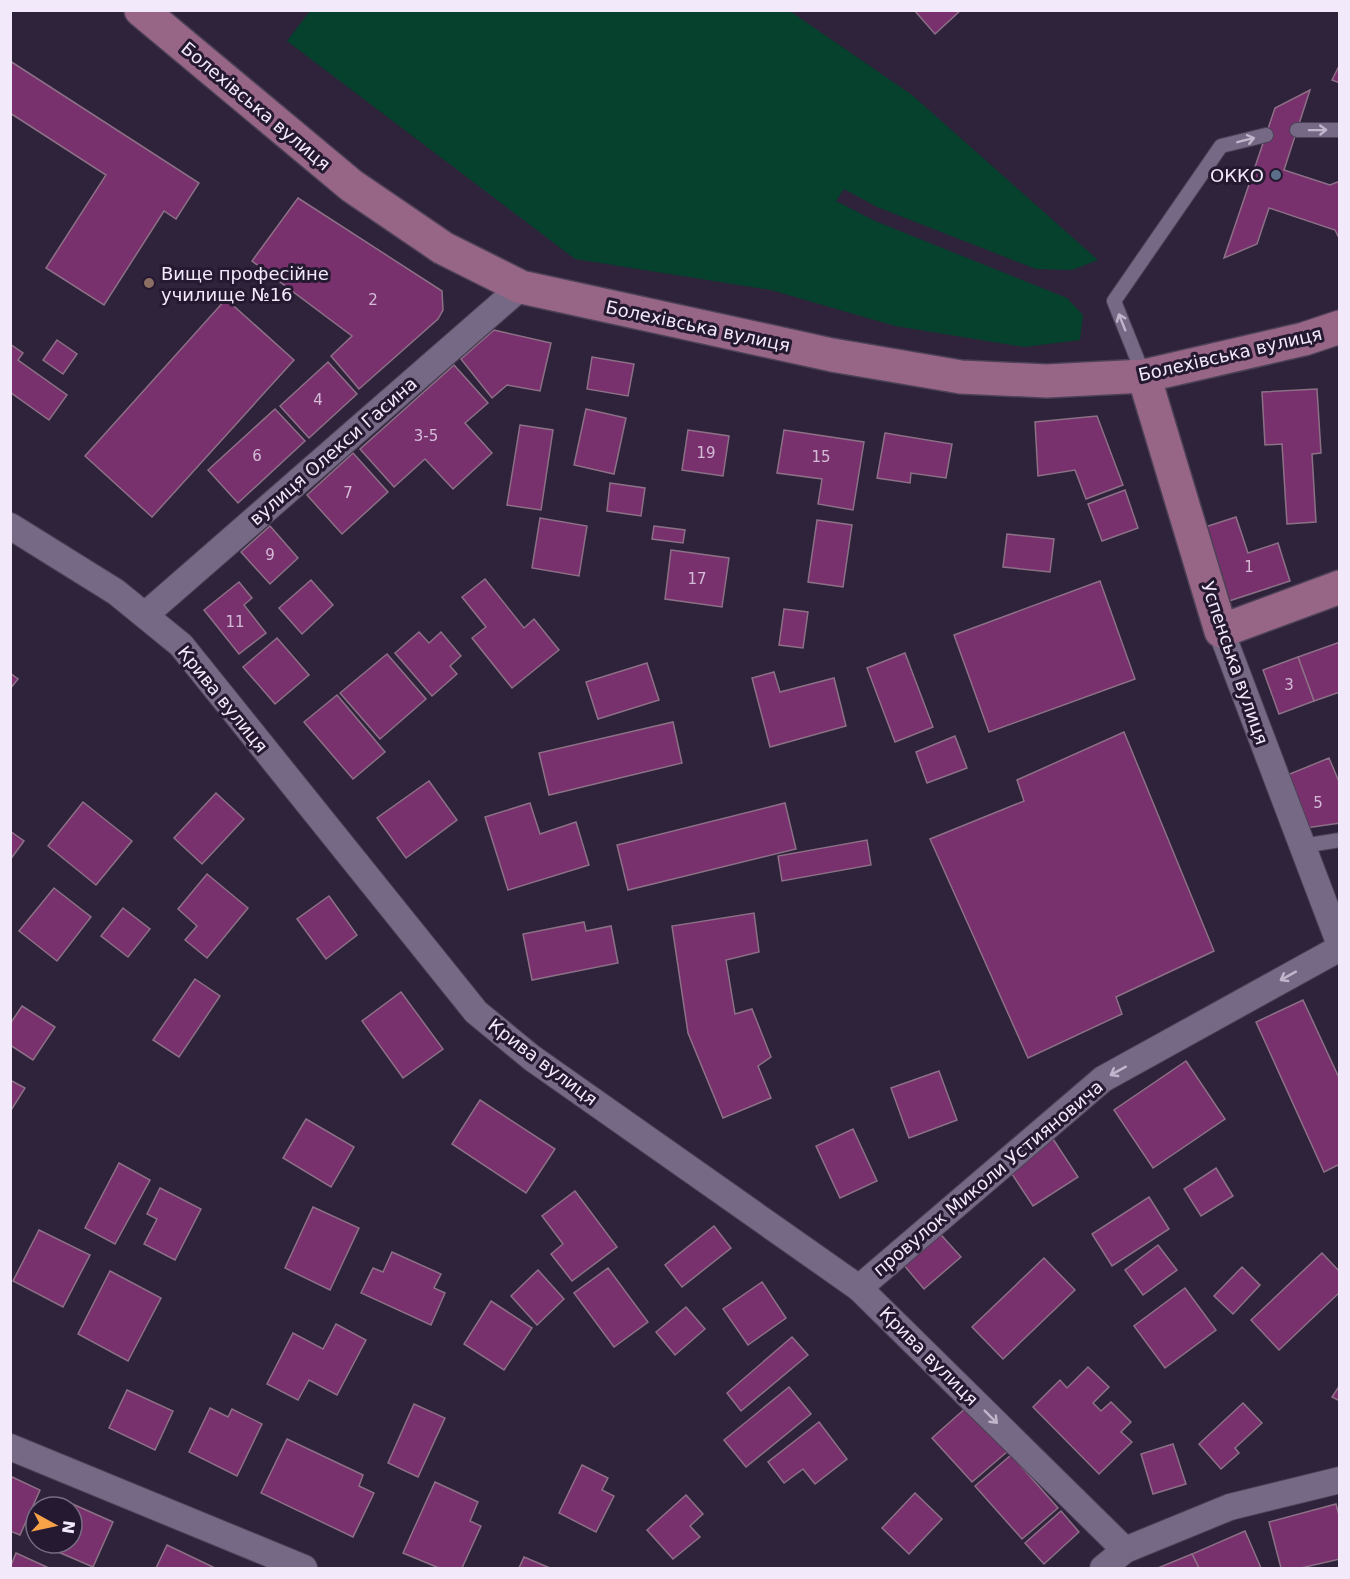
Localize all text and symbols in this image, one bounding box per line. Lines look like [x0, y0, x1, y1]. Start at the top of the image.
street label: Болехівська вулиця [177, 38, 335, 174]
one-way arrow [1308, 124, 1328, 136]
one-way arrow [1236, 134, 1255, 145]
place label: ОККО [1210, 165, 1264, 186]
marker: ОККО [1269, 168, 1283, 182]
place label: Вище професійне училище №16 [161, 263, 329, 305]
marker: Вище професійне училище №16 [142, 276, 156, 290]
house number: 2 [368, 291, 378, 309]
street label: Болехівська вулиця [604, 296, 792, 356]
one-way arrow [1116, 313, 1127, 332]
street label: Болехівська вулиця [1136, 323, 1324, 385]
street label: вулиця Олекси Гасина [245, 373, 421, 529]
house number: 4 [313, 391, 323, 409]
house number: 3-5 [414, 427, 438, 445]
house number: 19 [696, 444, 716, 462]
house number: 6 [252, 447, 262, 465]
house number: 15 [811, 448, 831, 466]
house number: 7 [343, 484, 353, 502]
house number: 9 [265, 546, 275, 564]
house number: 1 [1244, 558, 1254, 576]
house number: 17 [687, 570, 707, 588]
street label: Успенська вулиця [1197, 579, 1273, 747]
house number: 11 [225, 613, 245, 631]
street label: Крива вулиця [174, 642, 272, 756]
house number: 3 [1284, 676, 1294, 694]
house number: 5 [1313, 794, 1323, 812]
one-way arrow [1280, 971, 1298, 982]
street label: Крива вулиця [484, 1014, 602, 1110]
one-way arrow [1110, 1065, 1127, 1077]
street label: провулок Миколи Устияновича [869, 1076, 1107, 1280]
street label: Крива вулиця [875, 1302, 983, 1410]
one-way arrow [983, 1410, 998, 1425]
north arrow [24, 1495, 84, 1555]
text: N [58, 1519, 79, 1535]

